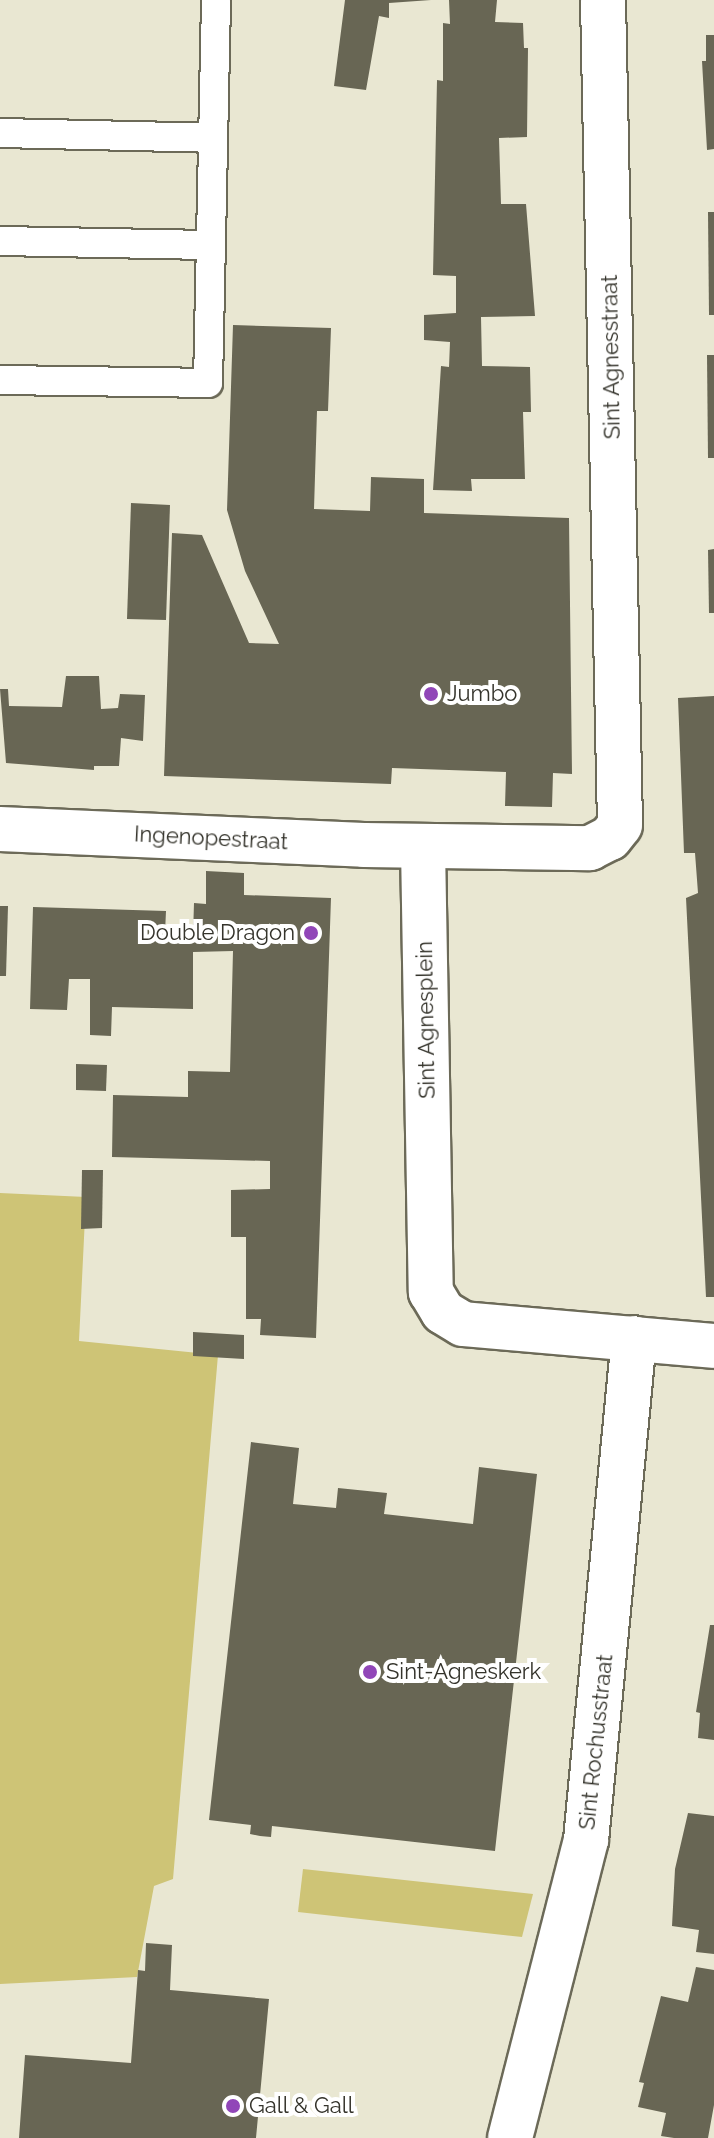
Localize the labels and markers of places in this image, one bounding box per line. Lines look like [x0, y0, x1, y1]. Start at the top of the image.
place label: Jumbo [447, 681, 517, 707]
marker: Jumbo [422, 685, 440, 703]
place label: Double Dragon [140, 920, 295, 946]
marker: Double Dragon [302, 924, 320, 942]
place label: Sint-Agneskerk [386, 1659, 541, 1685]
marker: Sint-Agneskerk [361, 1663, 379, 1681]
place label: Gall & Gall [249, 2093, 354, 2119]
marker: Gall & Gall [224, 2097, 242, 2115]

